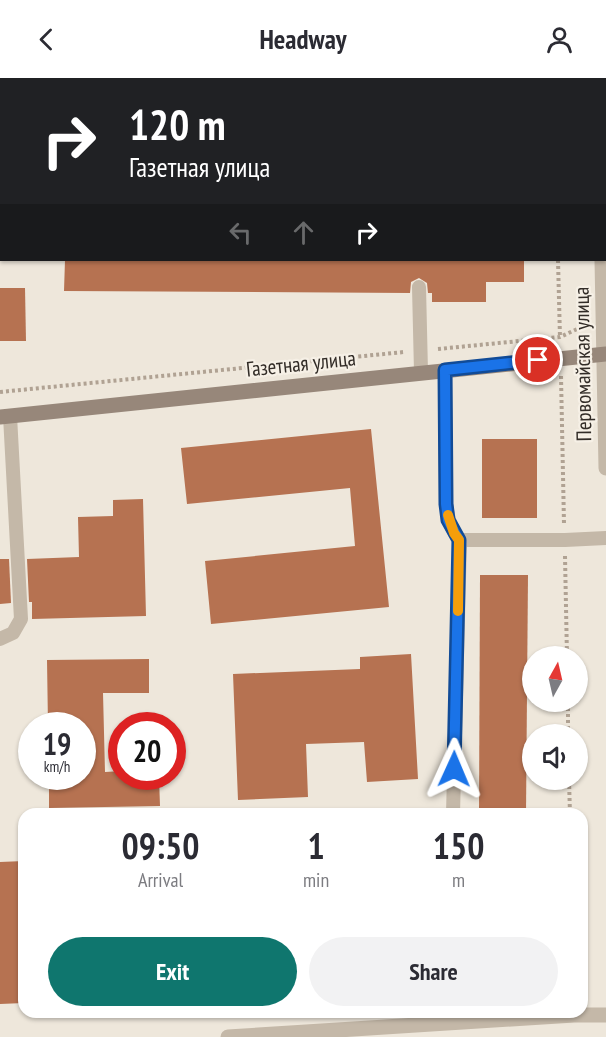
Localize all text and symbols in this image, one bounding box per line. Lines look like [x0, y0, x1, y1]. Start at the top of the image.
text: Headway [259, 22, 347, 56]
icon: back [30, 23, 63, 56]
icon: person [543, 23, 576, 56]
text: 120 m [129, 97, 226, 152]
icon: right [30, 102, 108, 180]
text: Газетная улица [129, 150, 270, 184]
icon: left [224, 216, 257, 249]
icon: ahead [287, 216, 320, 249]
icon: right [350, 216, 383, 249]
street label: Первомайская улица [568, 287, 597, 441]
pin [512, 334, 563, 385]
icon: arrive [521, 343, 554, 376]
street label: Газетная улица [245, 344, 357, 383]
north arrow [522, 646, 588, 712]
map controls [522, 646, 588, 790]
speed limit sign: 20 [108, 712, 186, 790]
text: 19 [43, 724, 71, 763]
button: sound [522, 724, 588, 790]
position arrow [422, 737, 486, 801]
text: km/h [44, 757, 70, 776]
text: 09:50 [122, 822, 199, 869]
text: 1 [307, 822, 325, 869]
text: 150 [433, 822, 484, 869]
text: Arrival [138, 867, 183, 893]
text: min [303, 867, 329, 893]
text: m [452, 867, 465, 893]
button: Exit [48, 937, 297, 1006]
button: Share [309, 937, 558, 1006]

